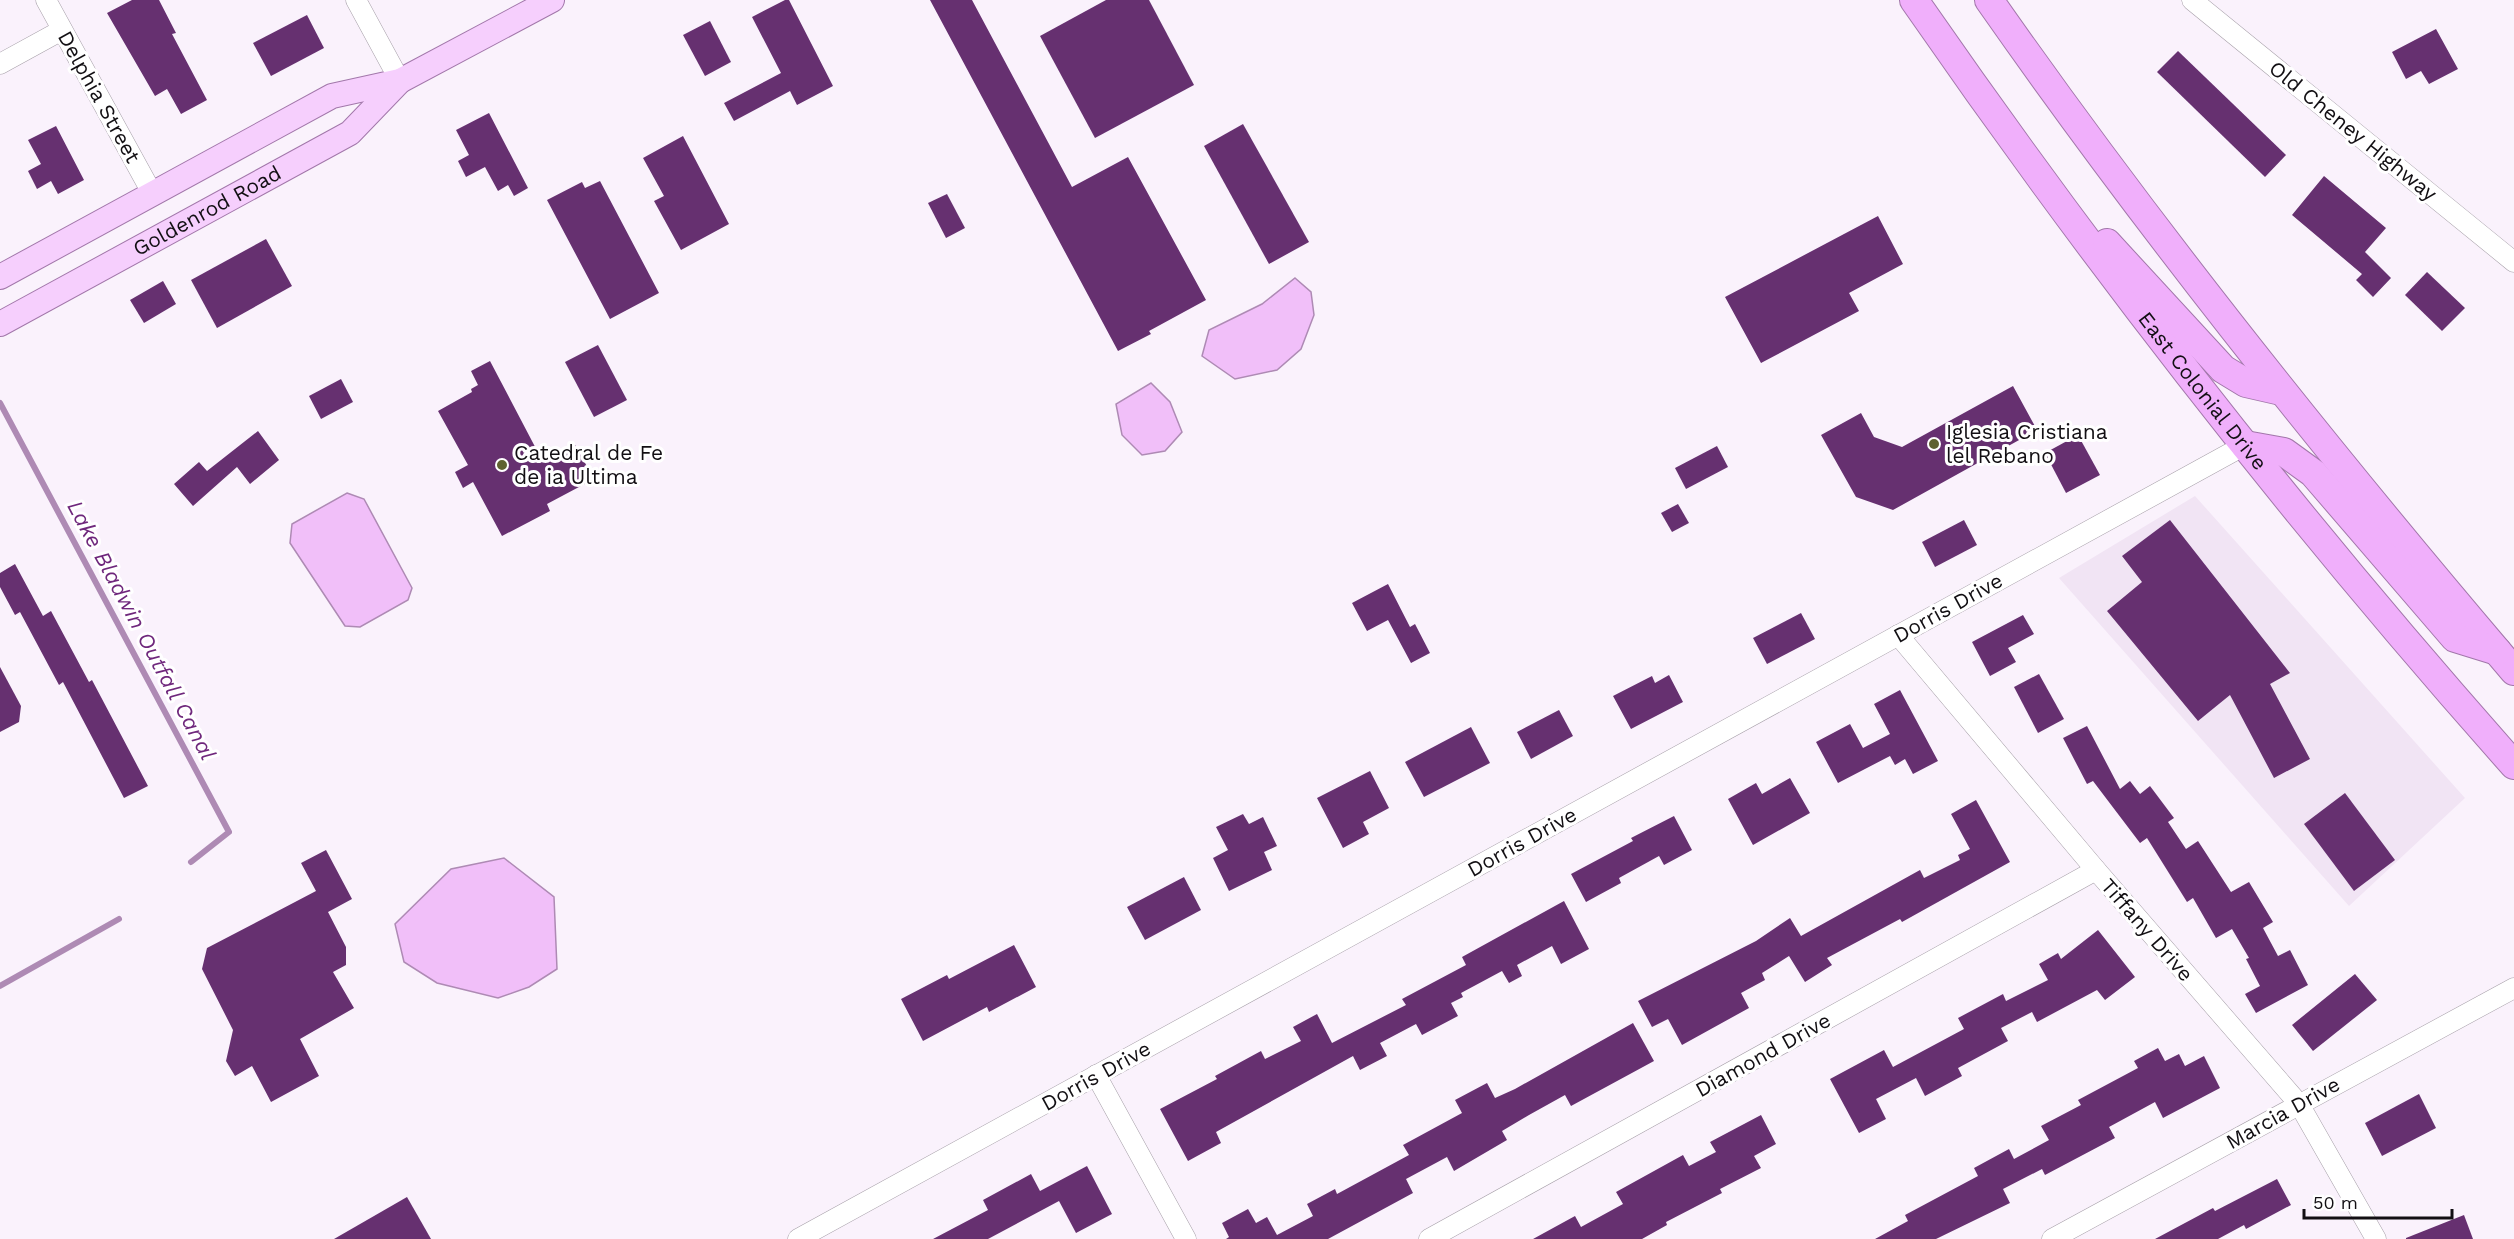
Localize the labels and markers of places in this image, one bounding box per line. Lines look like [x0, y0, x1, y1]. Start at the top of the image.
place label: Iglesia Cristiana lel Rebano [1946, 419, 2108, 468]
marker: Iglesia Cristiana lel Rebano [1927, 437, 1941, 451]
place label: Catedral de Fe de ia Ultima [514, 440, 663, 489]
marker: Catedral de Fe de ia Ultima [495, 458, 509, 472]

